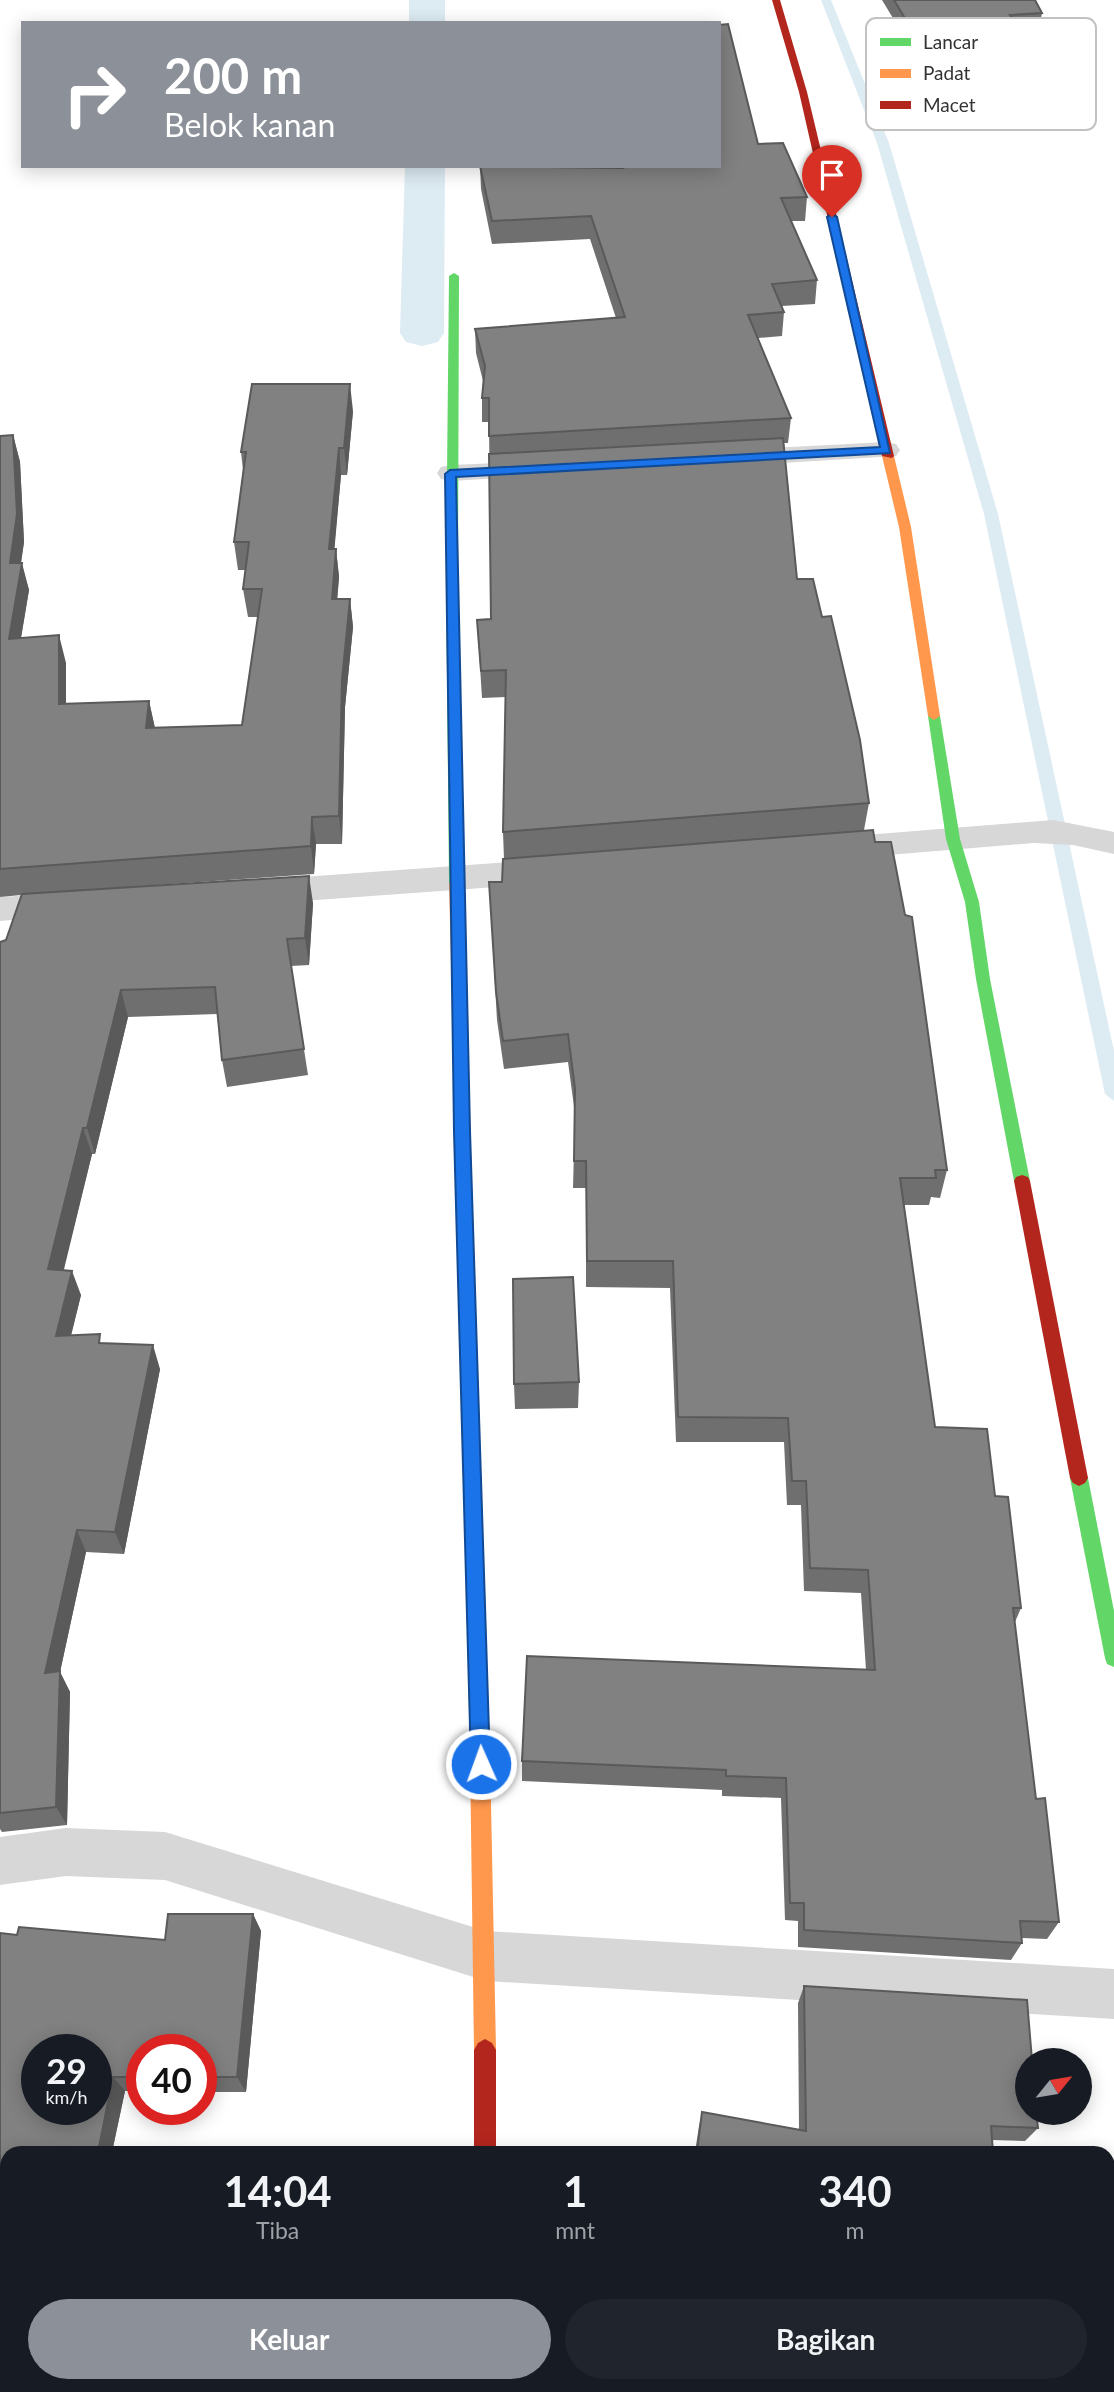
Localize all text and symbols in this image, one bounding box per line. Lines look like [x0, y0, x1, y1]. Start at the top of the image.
legend [866, 18, 1096, 130]
text: Lancar [923, 30, 978, 53]
text: 200 m [164, 46, 302, 104]
icon: right [49, 49, 140, 140]
text: Padat [923, 61, 971, 84]
text: Macet [923, 93, 976, 116]
text: Belok kanan [164, 105, 335, 144]
pin [802, 145, 862, 217]
icon: arrive [813, 156, 851, 194]
position arrow [444, 1727, 518, 1801]
speed limit sign: 40 [126, 2034, 217, 2125]
north arrow [1015, 2048, 1092, 2124]
map controls [1015, 2048, 1092, 2125]
text: 29 [46, 2049, 87, 2091]
text: km/h [45, 2086, 88, 2108]
text: 14:04 [223, 2166, 332, 2216]
text: 1 [563, 2166, 587, 2216]
text: 340 [818, 2166, 892, 2216]
text: Tiba [256, 2216, 299, 2244]
text: mnt [555, 2216, 595, 2244]
text: m [846, 2216, 864, 2244]
button: Keluar [28, 2299, 551, 2379]
button: Bagikan [565, 2299, 1087, 2379]

